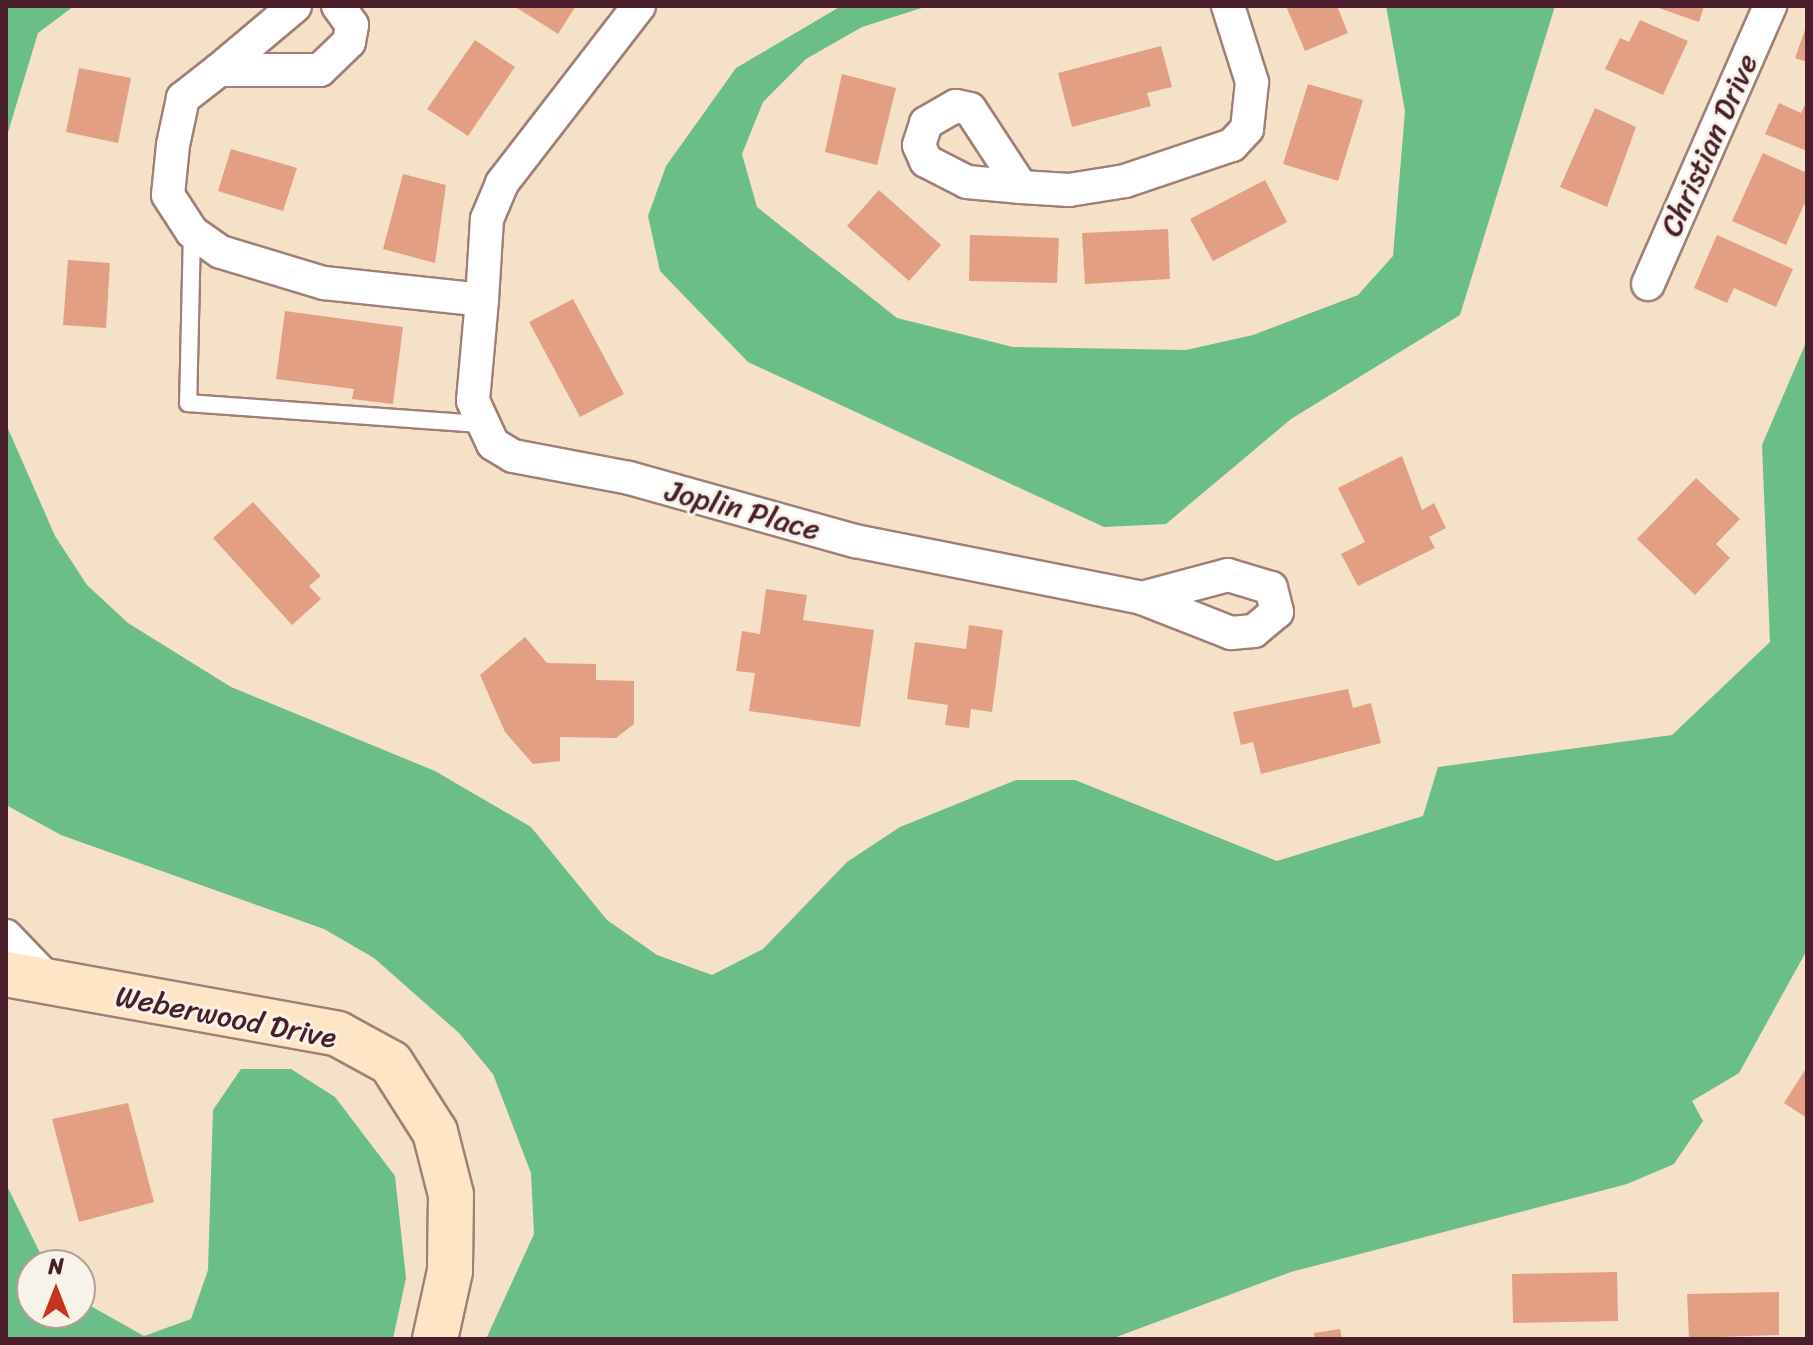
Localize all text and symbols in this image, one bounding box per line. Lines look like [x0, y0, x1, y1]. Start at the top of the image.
street label: Christian Drive [1653, 48, 1765, 242]
street label: Joplin Place [662, 472, 824, 548]
street label: Weberwood Drive [112, 978, 340, 1056]
text: N [48, 1247, 64, 1286]
north arrow [16, 1249, 96, 1329]

